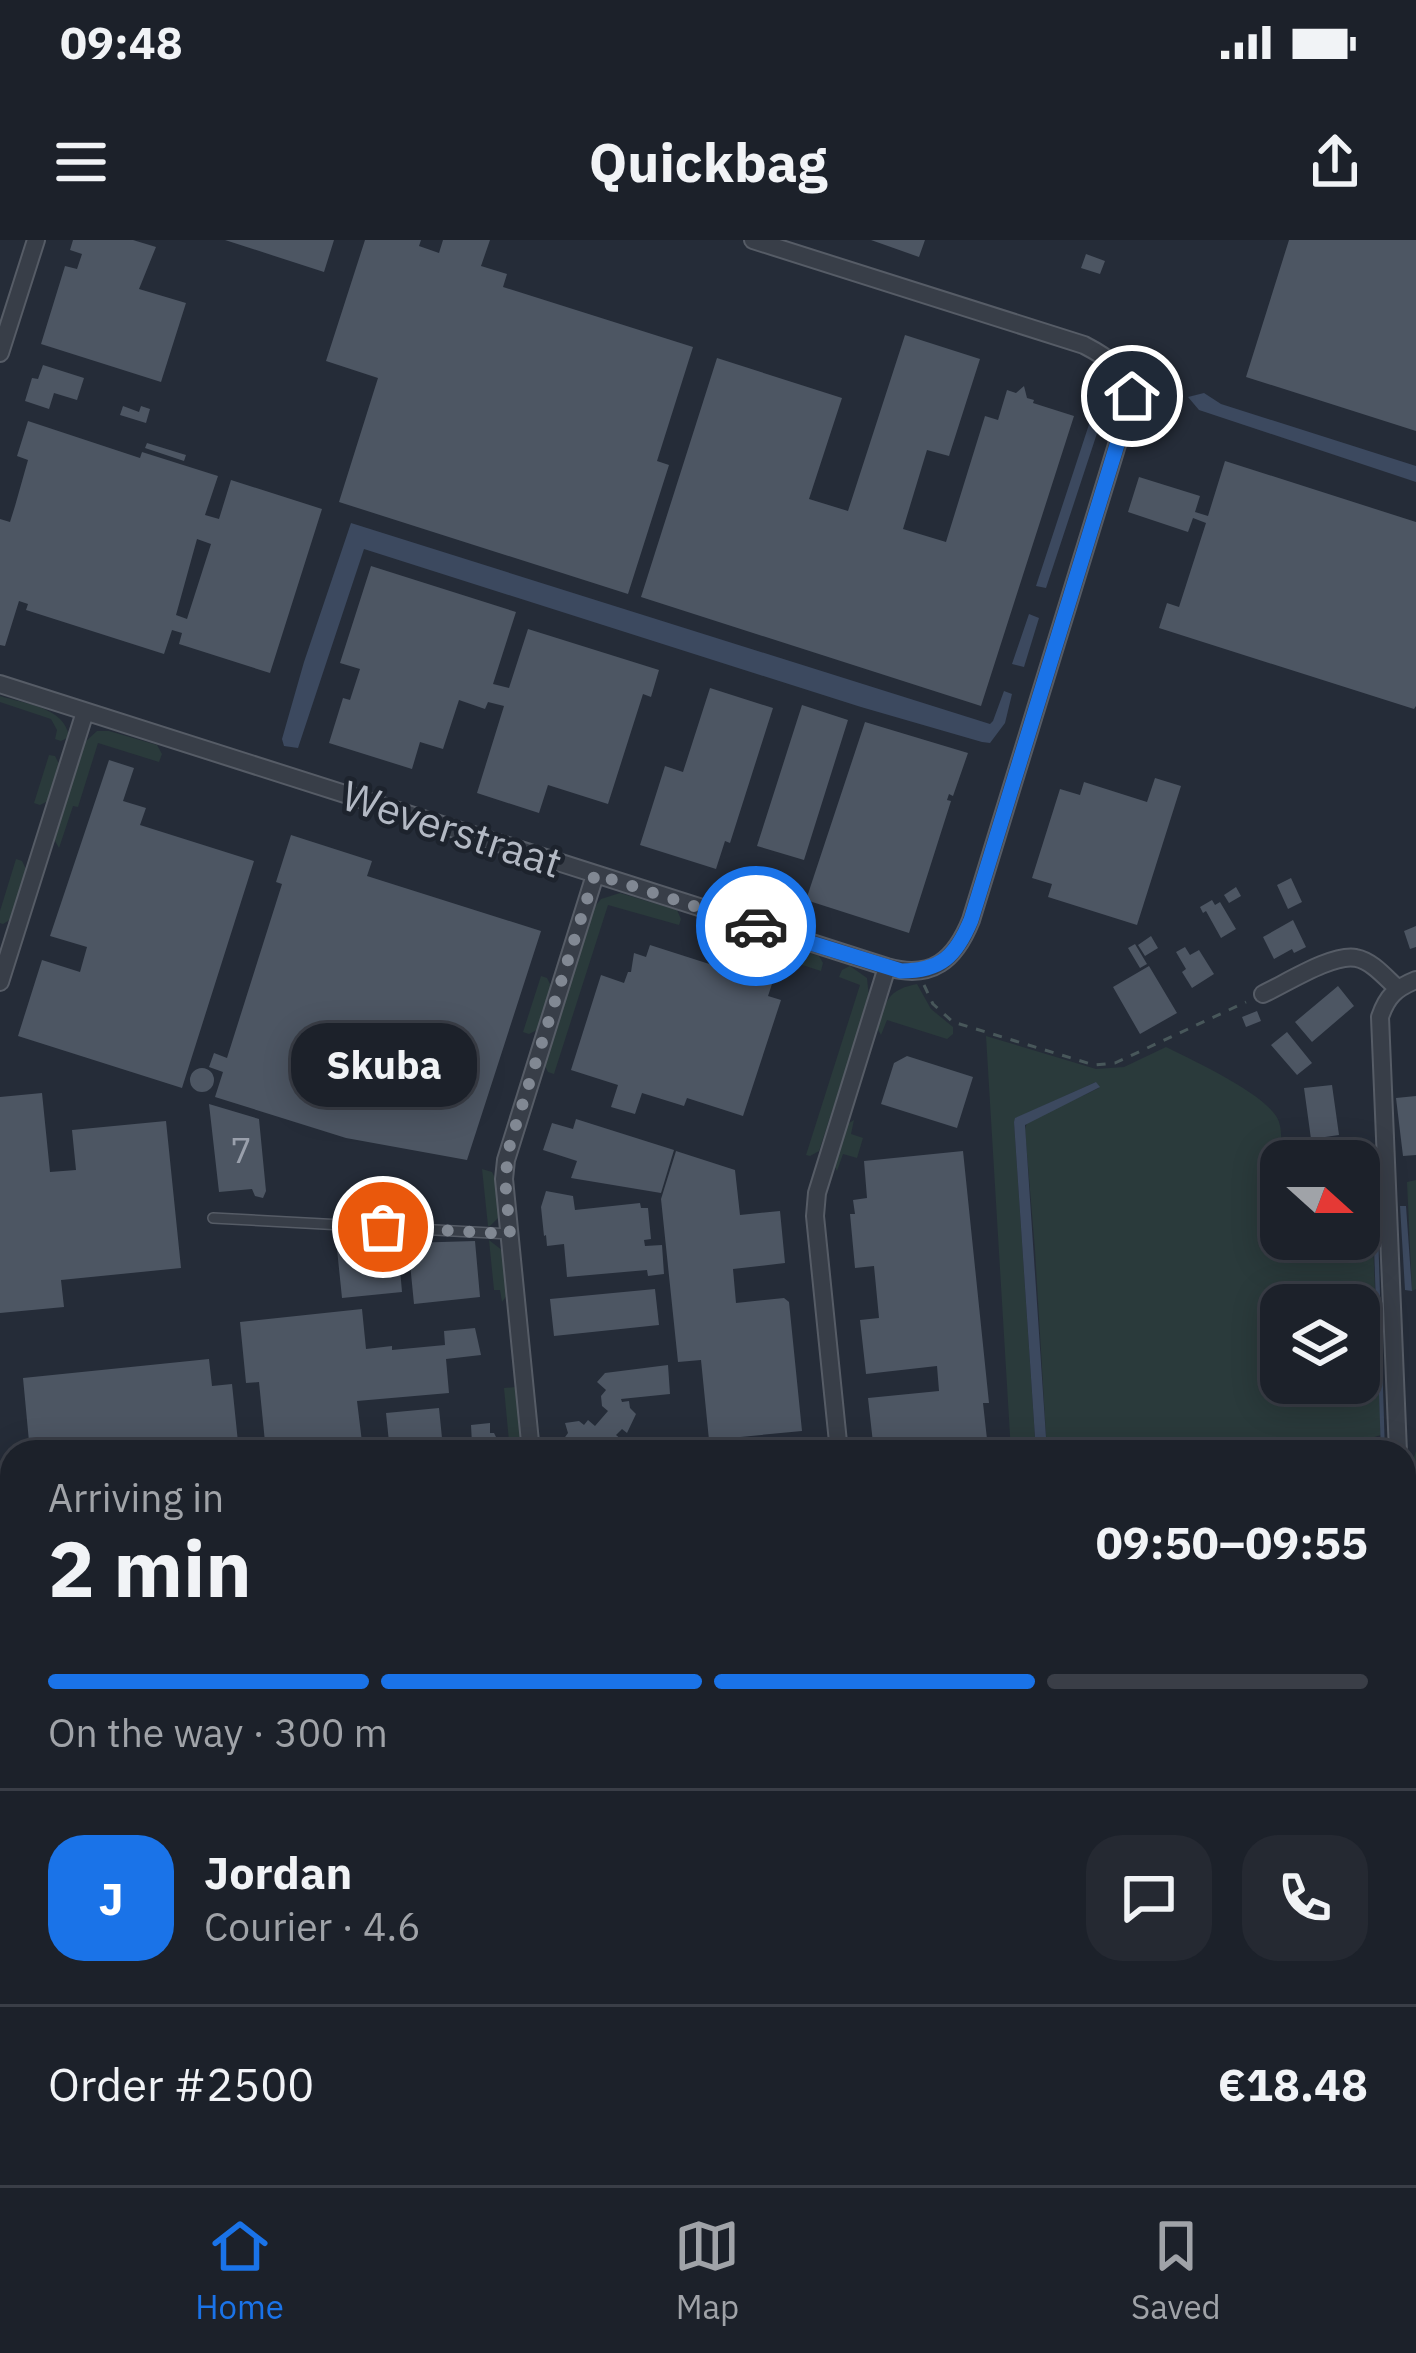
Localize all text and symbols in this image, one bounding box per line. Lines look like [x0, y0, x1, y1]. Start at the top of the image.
text: 09:48 [60, 13, 183, 71]
text: Quickbag [589, 127, 827, 197]
icon: menu [48, 129, 114, 195]
icon: share [1302, 129, 1368, 195]
pin [1081, 345, 1183, 447]
icon: home [1099, 363, 1165, 429]
street label: Weverstraat [335, 767, 569, 890]
courier [696, 866, 816, 986]
icon: car [723, 893, 789, 959]
callout: Skuba [290, 1023, 476, 1107]
text: Skuba [326, 1039, 442, 1090]
house number: 7 [230, 1126, 252, 1173]
north arrow [1260, 1140, 1380, 1260]
map controls [1260, 1140, 1380, 1404]
pin [332, 1176, 434, 1278]
icon: bag [350, 1194, 416, 1260]
button: layers [1260, 1284, 1380, 1404]
text: Arriving in [48, 1472, 224, 1523]
text: 09:50–09:55 [1096, 1513, 1368, 1571]
text: 2 min [48, 1517, 252, 1618]
text: On the way · 300 m [48, 1707, 388, 1758]
button: chat [1086, 1835, 1212, 1961]
button: phone [1242, 1835, 1368, 1961]
text: Jordan [204, 1843, 352, 1901]
text: J [98, 1869, 124, 1927]
text: Courier · 4.6 [204, 1901, 421, 1952]
text: Order #2500 [48, 2055, 314, 2113]
text: €18.48 [1218, 2055, 1368, 2113]
tab: Home [195, 2213, 284, 2328]
tab: Map [674, 2213, 740, 2328]
tab: Saved [1131, 2213, 1221, 2328]

